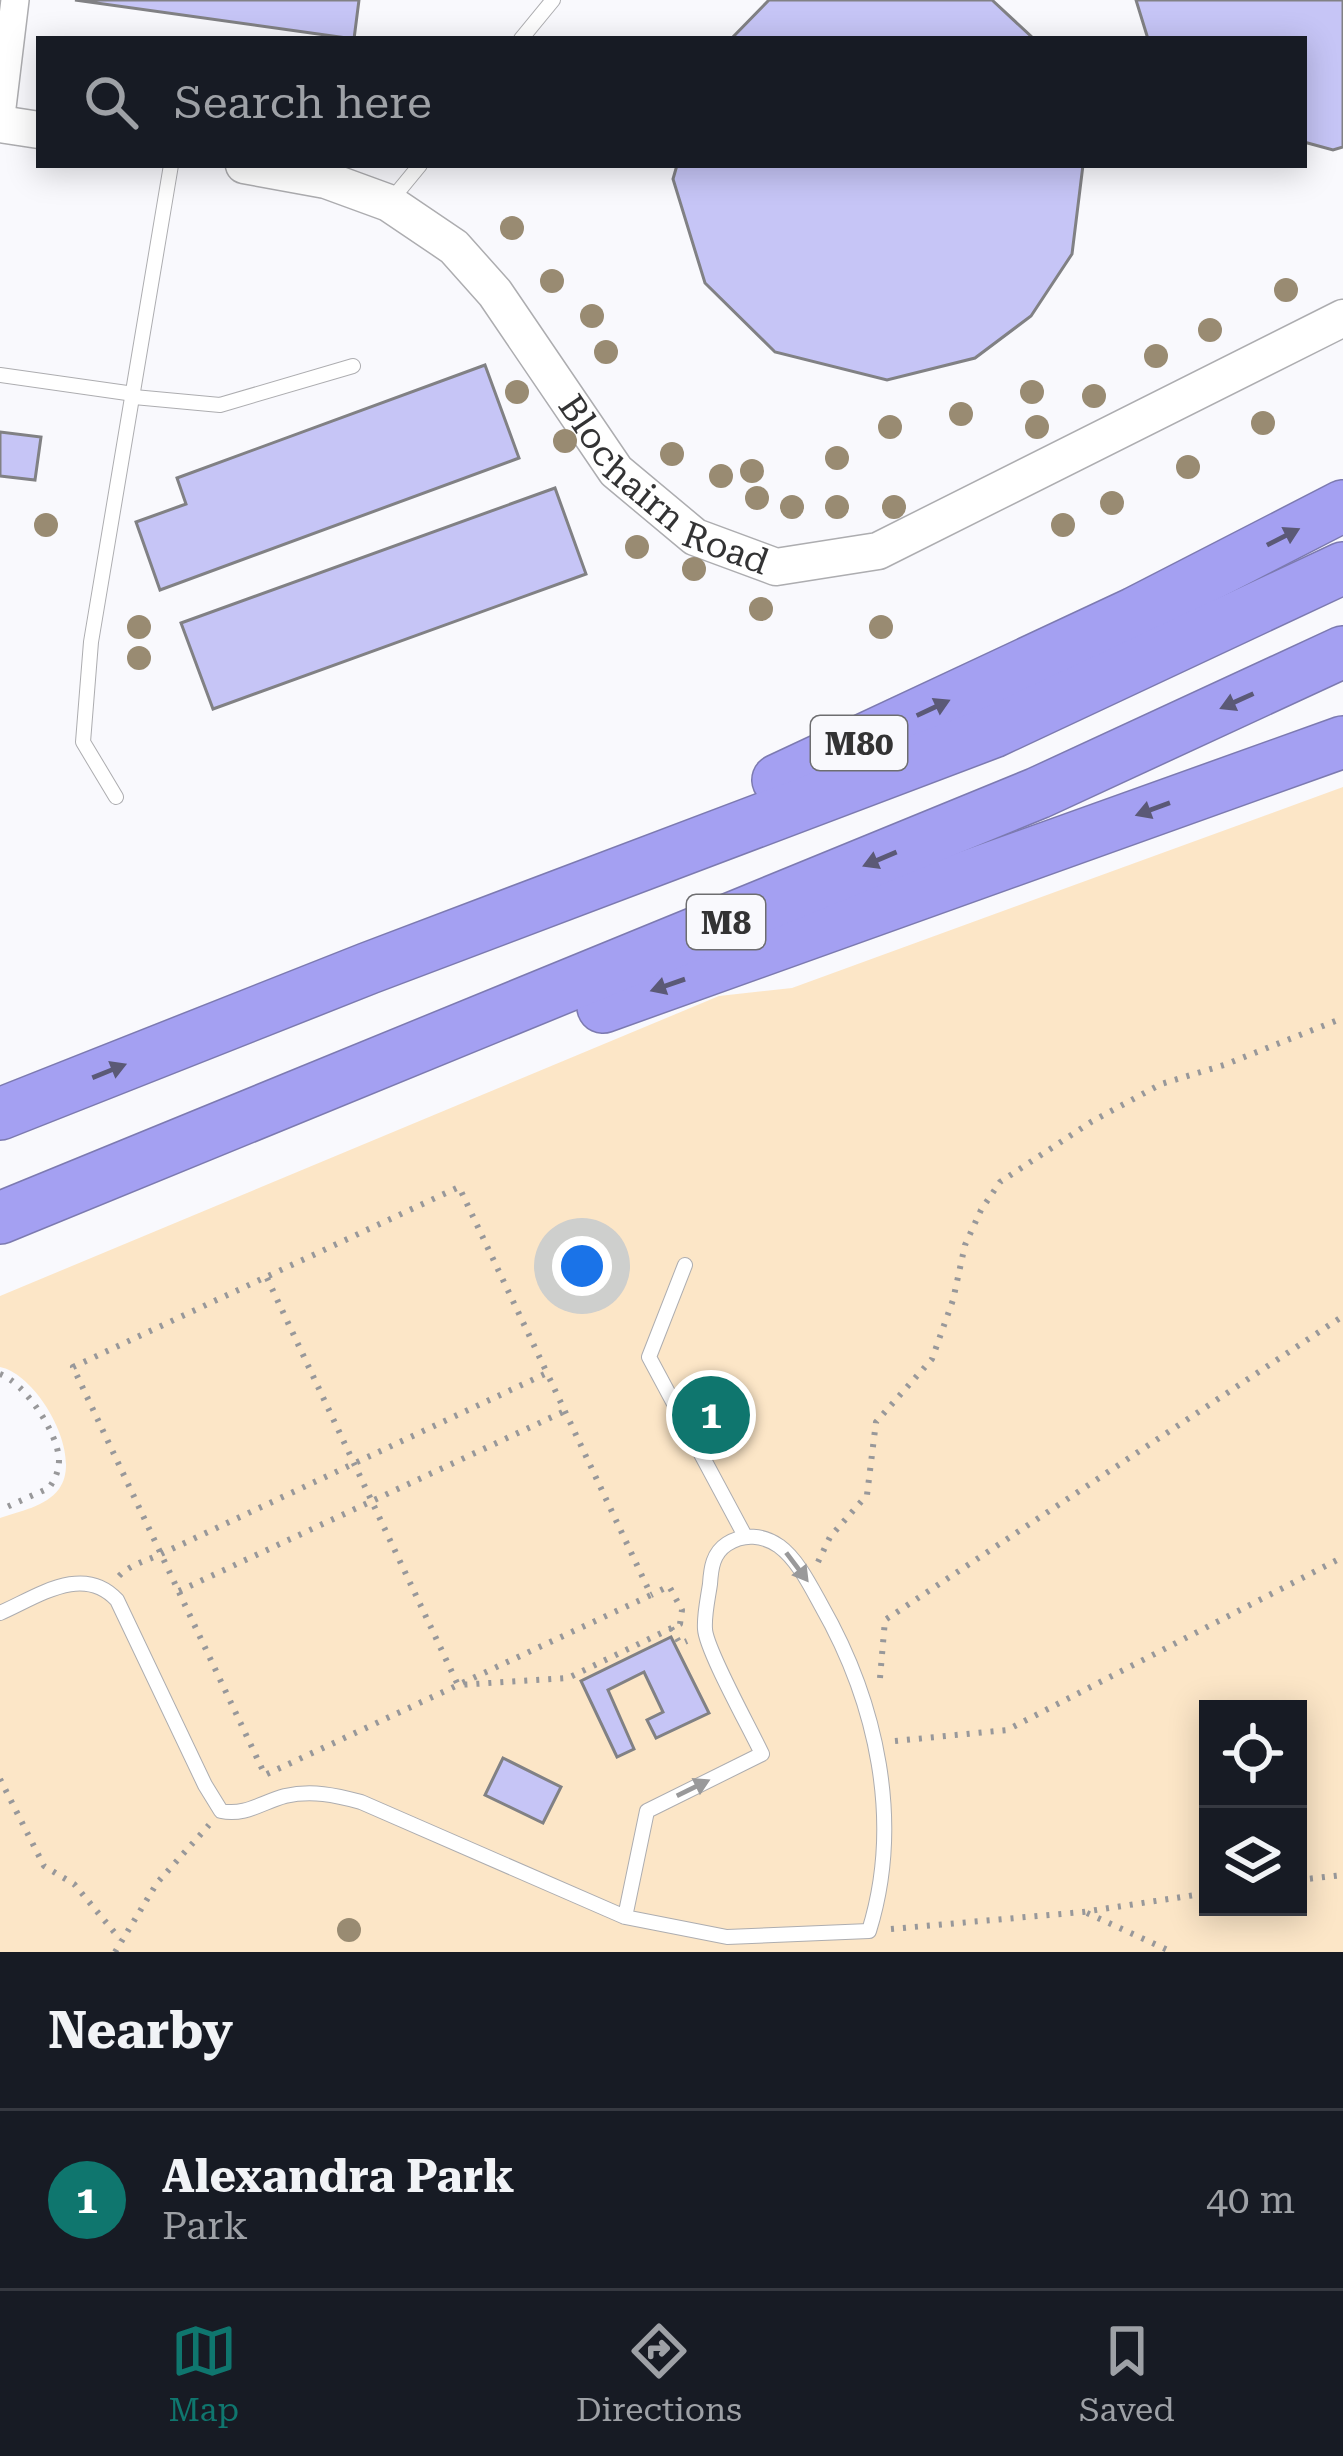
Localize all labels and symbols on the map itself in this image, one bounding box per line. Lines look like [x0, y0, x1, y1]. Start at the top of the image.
street label: Blochairn Road [549, 387, 774, 583]
one-way arrow [1266, 528, 1300, 548]
one-way arrow [1219, 692, 1254, 712]
one-way arrow [916, 698, 951, 718]
road number: M80 [811, 716, 907, 770]
one-way arrow [1135, 801, 1171, 819]
one-way arrow [862, 850, 898, 869]
road number: M8 [687, 895, 765, 949]
one-way arrow [649, 976, 686, 995]
one-way arrow [91, 1061, 127, 1080]
your location [552, 1236, 612, 1296]
pin: 1 [672, 1370, 750, 1460]
one-way arrow [784, 1551, 809, 1583]
one-way arrow [675, 1779, 710, 1799]

